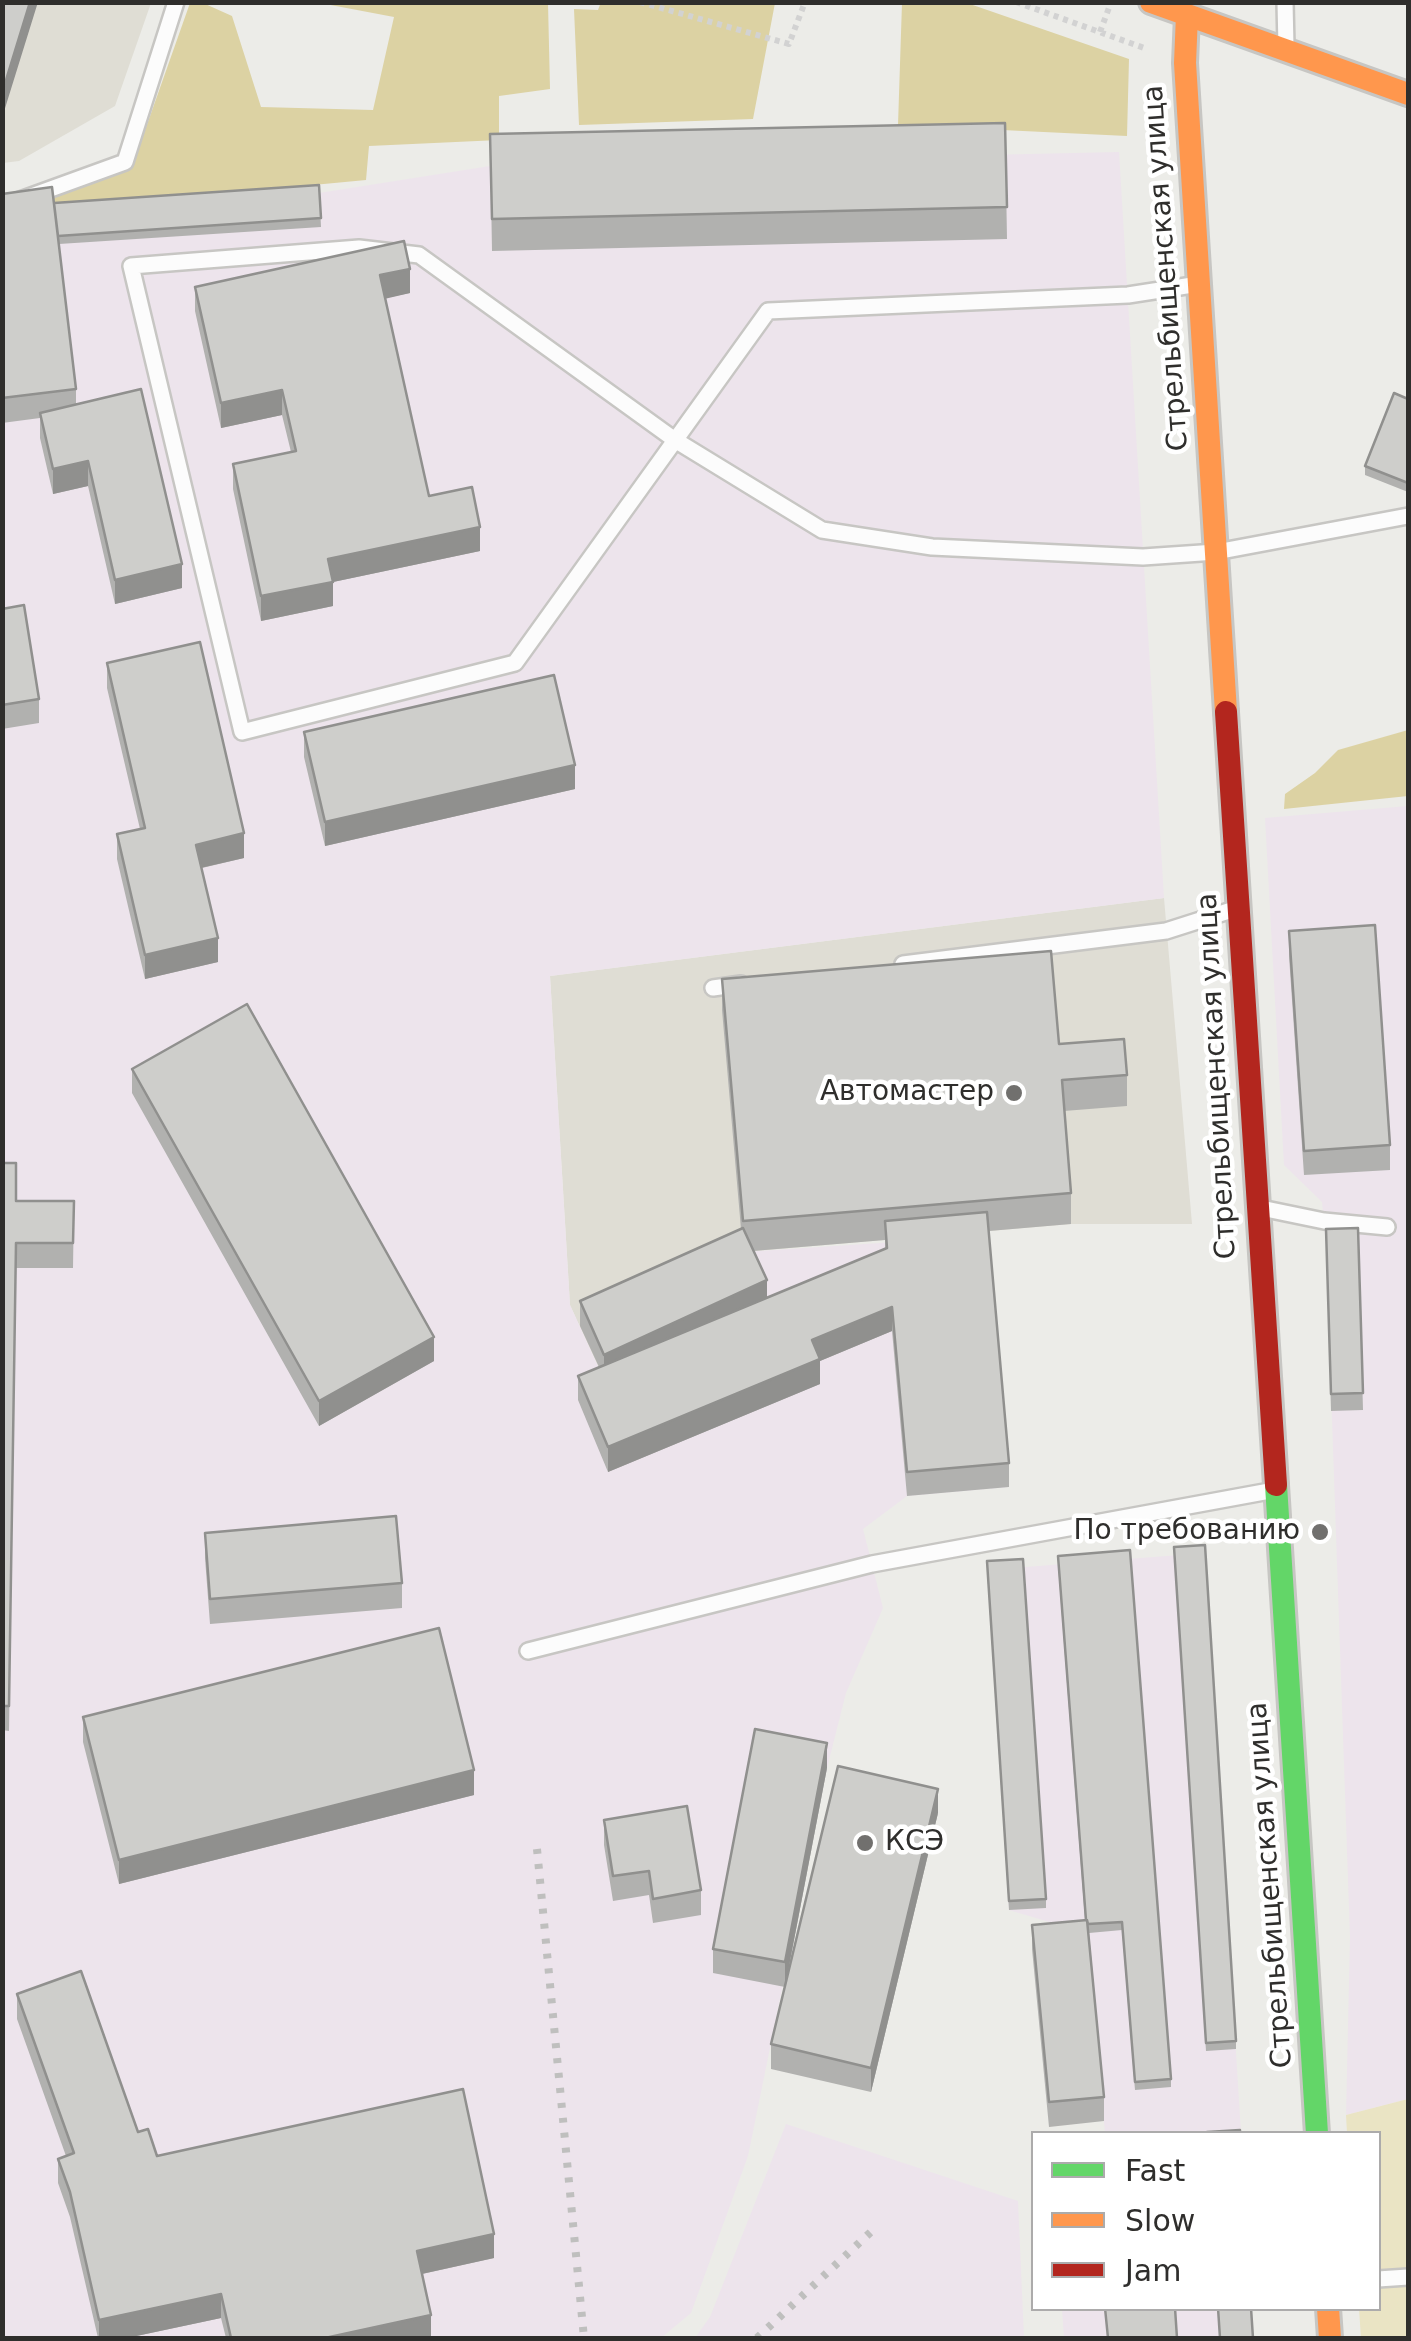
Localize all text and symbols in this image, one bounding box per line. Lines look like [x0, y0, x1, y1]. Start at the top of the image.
street label: Стрельбищенская улица [1137, 84, 1197, 452]
street label: Стрельбищенская улица [1192, 892, 1244, 1260]
place label: Автомастер [820, 1076, 994, 1110]
marker: Автомастер [1003, 1082, 1025, 1104]
place label: По требованию [1073, 1515, 1300, 1549]
marker: По требованию [1309, 1521, 1331, 1543]
street label: Стрельбищенская улица [1241, 1701, 1301, 2069]
place label: КСЭ [885, 1826, 944, 1860]
marker: КСЭ [854, 1832, 876, 1854]
legend [1031, 2131, 1381, 2311]
text: Fast [1125, 2153, 1185, 2188]
text: Slow [1125, 2203, 1195, 2238]
text: Jam [1125, 2253, 1181, 2288]

